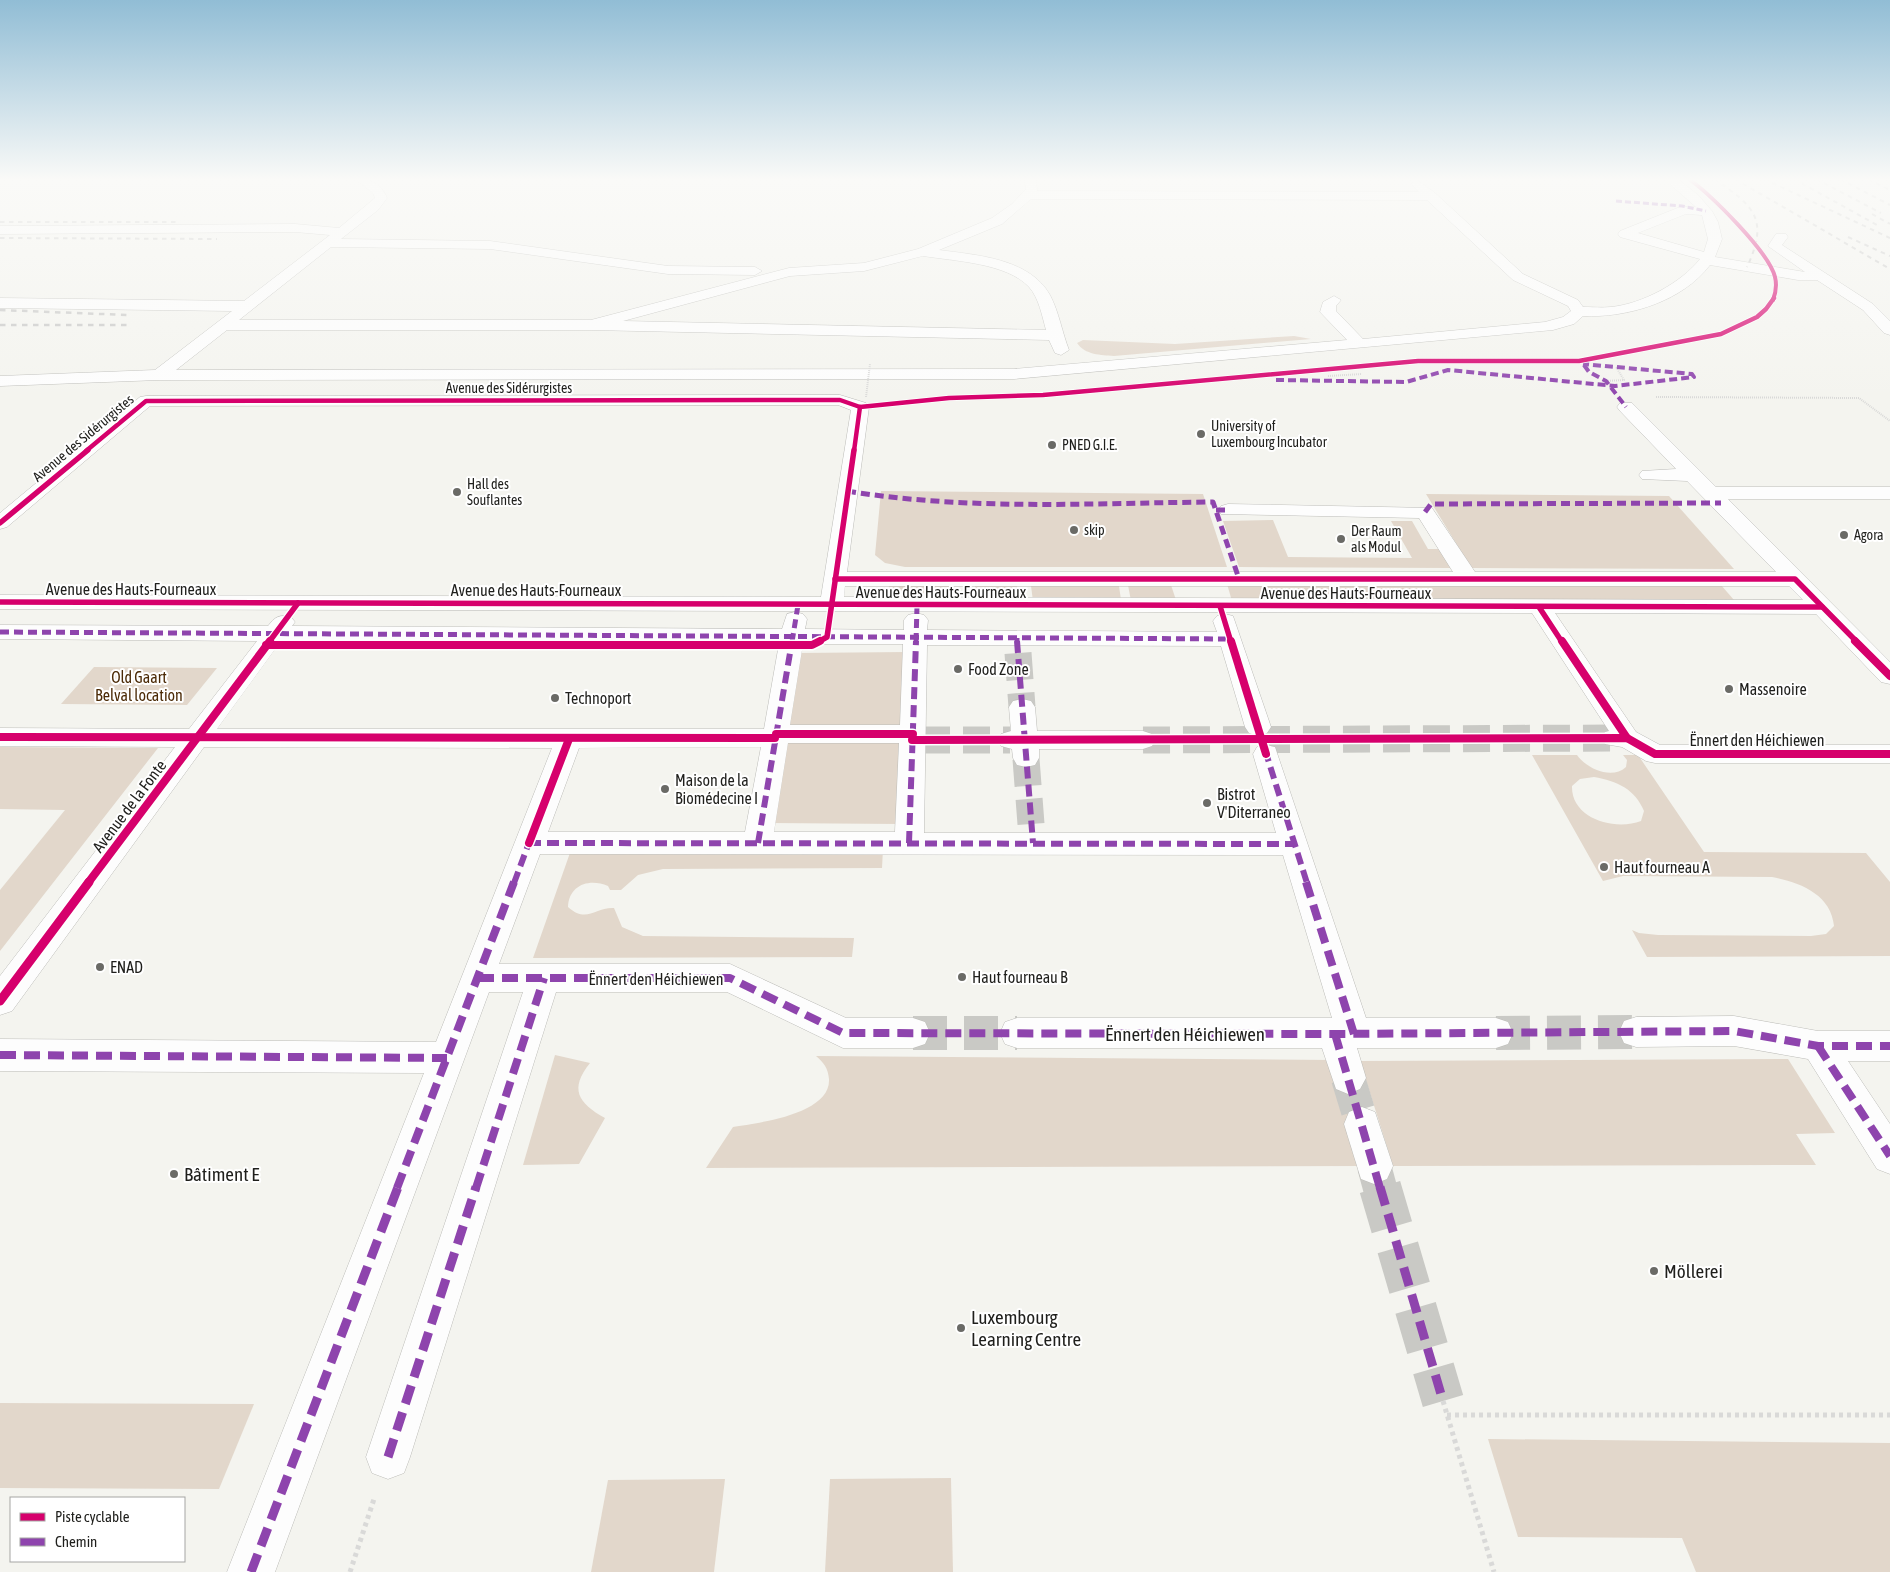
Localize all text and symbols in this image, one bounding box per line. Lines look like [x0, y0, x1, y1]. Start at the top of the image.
street label: Avenue des Sidérurgistes [446, 380, 572, 396]
street label: Avenue des Sidérurgistes [29, 391, 137, 485]
place label: University of Luxembourg Incubator [1211, 418, 1328, 450]
marker: University of Luxembourg Incubator [1195, 428, 1207, 440]
place label: PNED G.I.E. [1062, 437, 1117, 453]
marker: PNED G.I.E. [1046, 439, 1058, 451]
place label: Hall des Souflantes [467, 476, 522, 508]
marker: Hall des Souflantes [451, 486, 463, 498]
place label: skip [1084, 522, 1105, 538]
place label: Der Raum als Modul [1351, 523, 1402, 555]
marker: skip [1068, 524, 1080, 536]
place label: Agora [1854, 527, 1884, 543]
marker: Agora [1838, 529, 1850, 541]
marker: Der Raum als Modul [1335, 533, 1347, 545]
street label: Avenue des Hauts-Fourneaux [46, 580, 217, 598]
street label: Avenue des Hauts-Fourneaux [451, 581, 622, 599]
street label: Avenue des Hauts-Fourneaux [856, 583, 1027, 601]
street label: Avenue des Hauts-Fourneaux [1261, 584, 1432, 602]
place label: Food Zone [968, 660, 1029, 678]
marker: Food Zone [952, 663, 964, 675]
park label: Old Gaart Belval location [95, 668, 183, 704]
place label: Massenoire [1739, 680, 1807, 698]
marker: Massenoire [1723, 683, 1735, 695]
place label: Technoport [565, 689, 632, 708]
marker: Technoport [549, 692, 561, 704]
street label: Ënnert den Héichiewen [1690, 731, 1824, 749]
street label: Avenue de la Fonte [89, 756, 169, 856]
place label: Maison de la Biomédecine I [675, 771, 758, 807]
marker: Maison de la Biomédecine I [659, 783, 671, 795]
place label: Bistrot V'Diterraneo [1217, 785, 1291, 821]
marker: Bistrot V'Diterraneo [1201, 797, 1213, 809]
place label: Haut fourneau A [1614, 858, 1710, 876]
marker: Haut fourneau A [1598, 861, 1610, 873]
place label: ENAD [110, 958, 143, 976]
marker: ENAD [94, 961, 106, 973]
place label: Haut fourneau B [972, 968, 1068, 986]
street label: Ënnert den Héichiewen [589, 970, 723, 988]
marker: Haut fourneau B [956, 971, 968, 983]
street label: Ënnert den Héichiewen [1105, 1023, 1265, 1045]
place label: Bâtiment E [184, 1163, 259, 1185]
marker: Bâtiment E [168, 1168, 180, 1180]
place label: Möllerei [1664, 1260, 1723, 1282]
marker: Möllerei [1648, 1265, 1660, 1277]
place label: Luxembourg Learning Centre [971, 1306, 1081, 1350]
marker: Luxembourg Learning Centre [955, 1322, 967, 1334]
legend [10, 1497, 185, 1562]
text: Piste cyclable [55, 1508, 130, 1525]
text: Chemin [55, 1533, 97, 1550]

